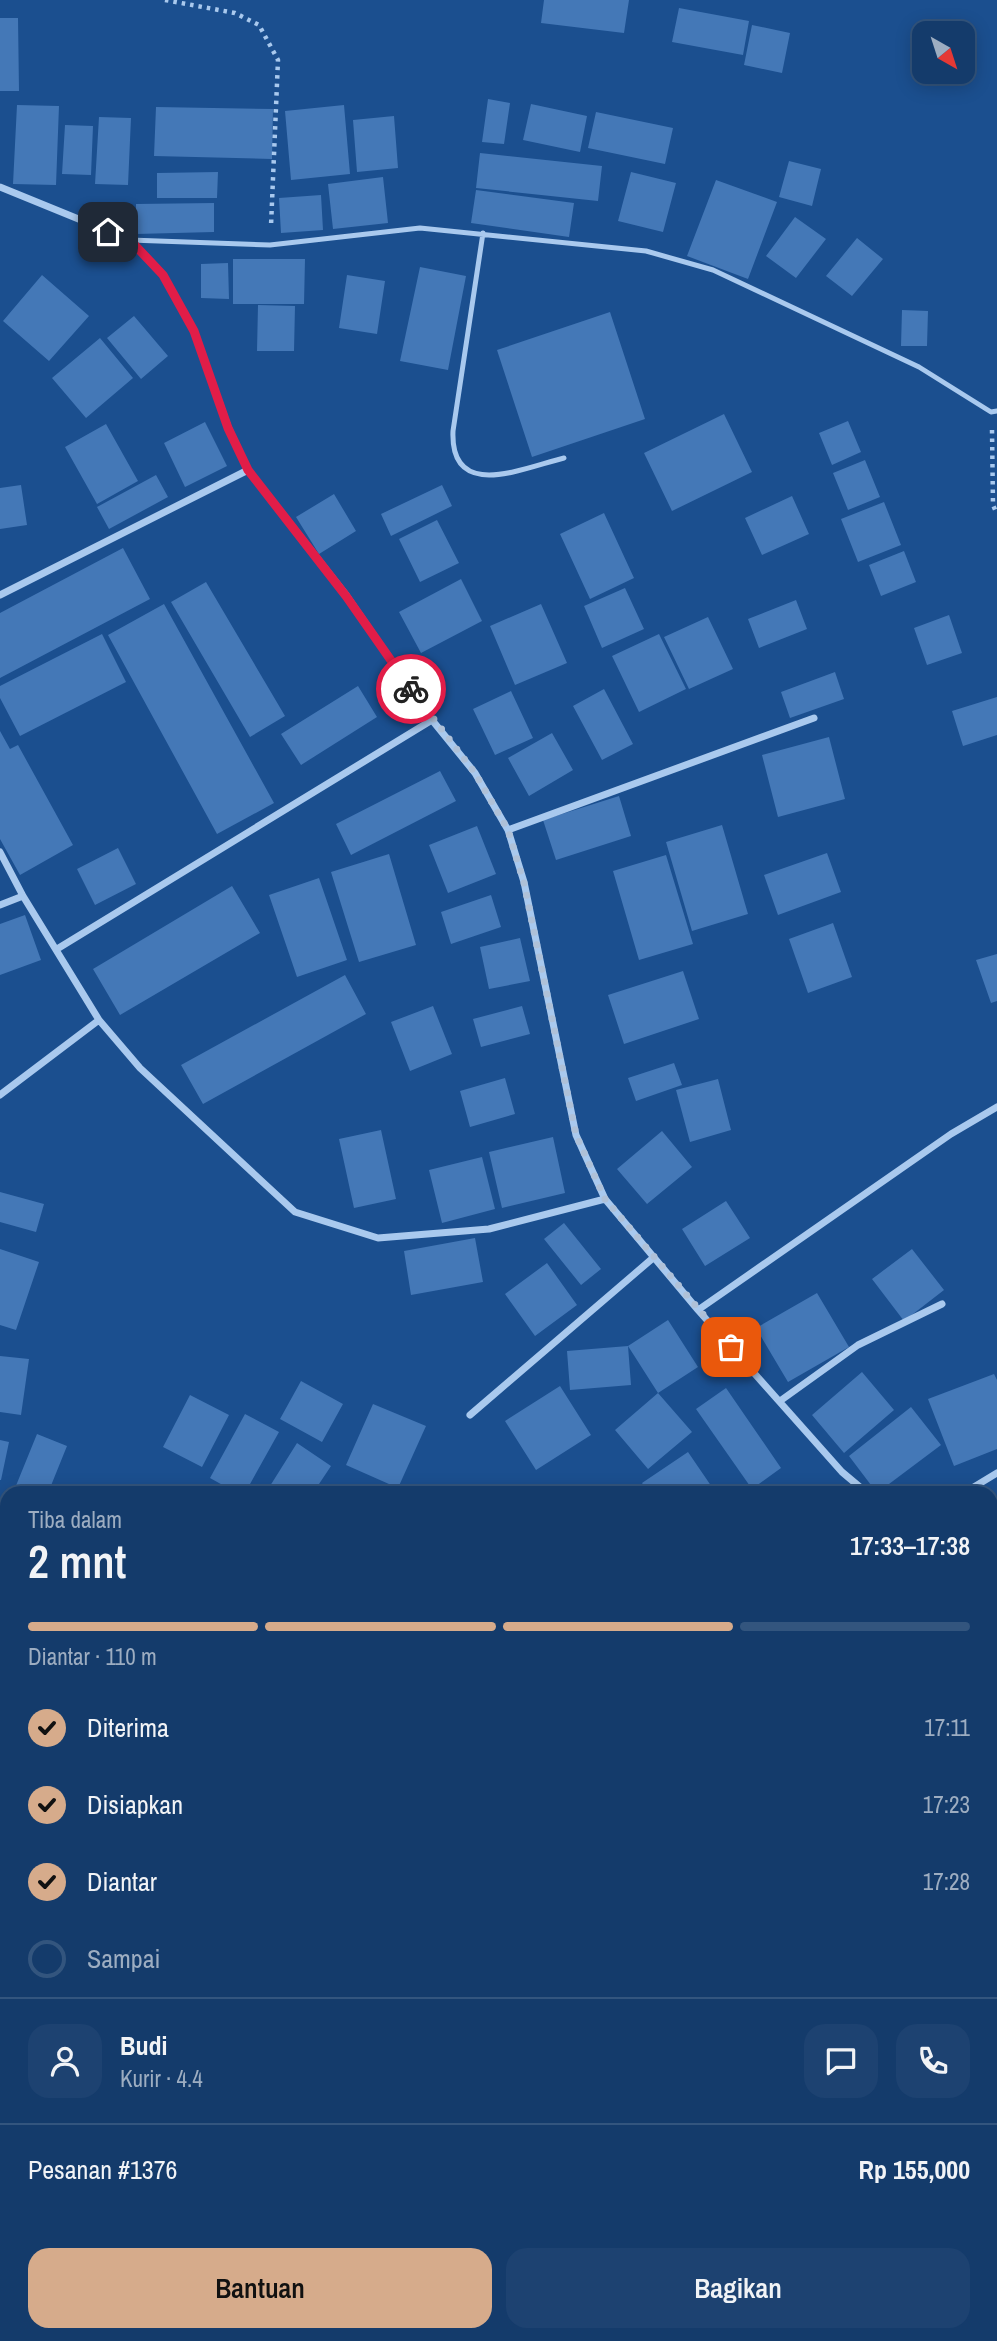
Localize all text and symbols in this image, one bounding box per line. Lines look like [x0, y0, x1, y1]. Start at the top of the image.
north arrow [912, 21, 975, 84]
map controls [912, 21, 975, 84]
pin [78, 202, 138, 262]
icon: home [89, 213, 127, 251]
courier [376, 654, 446, 724]
icon: bike [392, 670, 430, 708]
pin [701, 1317, 761, 1377]
icon: bag [712, 1328, 750, 1366]
text: Tiba dalam [28, 1504, 122, 1535]
text: 17:33–17:38 [850, 1528, 970, 1563]
text: 2 mnt [28, 1530, 127, 1592]
text: Diantar · 110 m [28, 1641, 157, 1672]
icon: check [28, 1709, 66, 1747]
text: Diterima [87, 1710, 169, 1745]
text: 17:11 [924, 1712, 970, 1743]
icon: check [28, 1786, 66, 1824]
text: Disiapkan [87, 1787, 183, 1822]
text: 17:23 [923, 1789, 970, 1820]
icon: check [28, 1863, 66, 1901]
text: Diantar [87, 1864, 157, 1899]
text: 17:28 [923, 1866, 970, 1897]
text: Sampai [87, 1941, 160, 1976]
button: person [28, 2024, 102, 2098]
button: chat [804, 2024, 878, 2098]
button: phone [896, 2024, 970, 2098]
text: Budi [120, 2028, 167, 2063]
text: Kurir · 4.4 [120, 2063, 203, 2094]
text: Pesanan #1376 [28, 2152, 177, 2187]
text: Rp 155,000 [859, 2152, 970, 2187]
button: Bantuan [28, 2248, 492, 2328]
button: Bagikan [506, 2248, 970, 2328]

